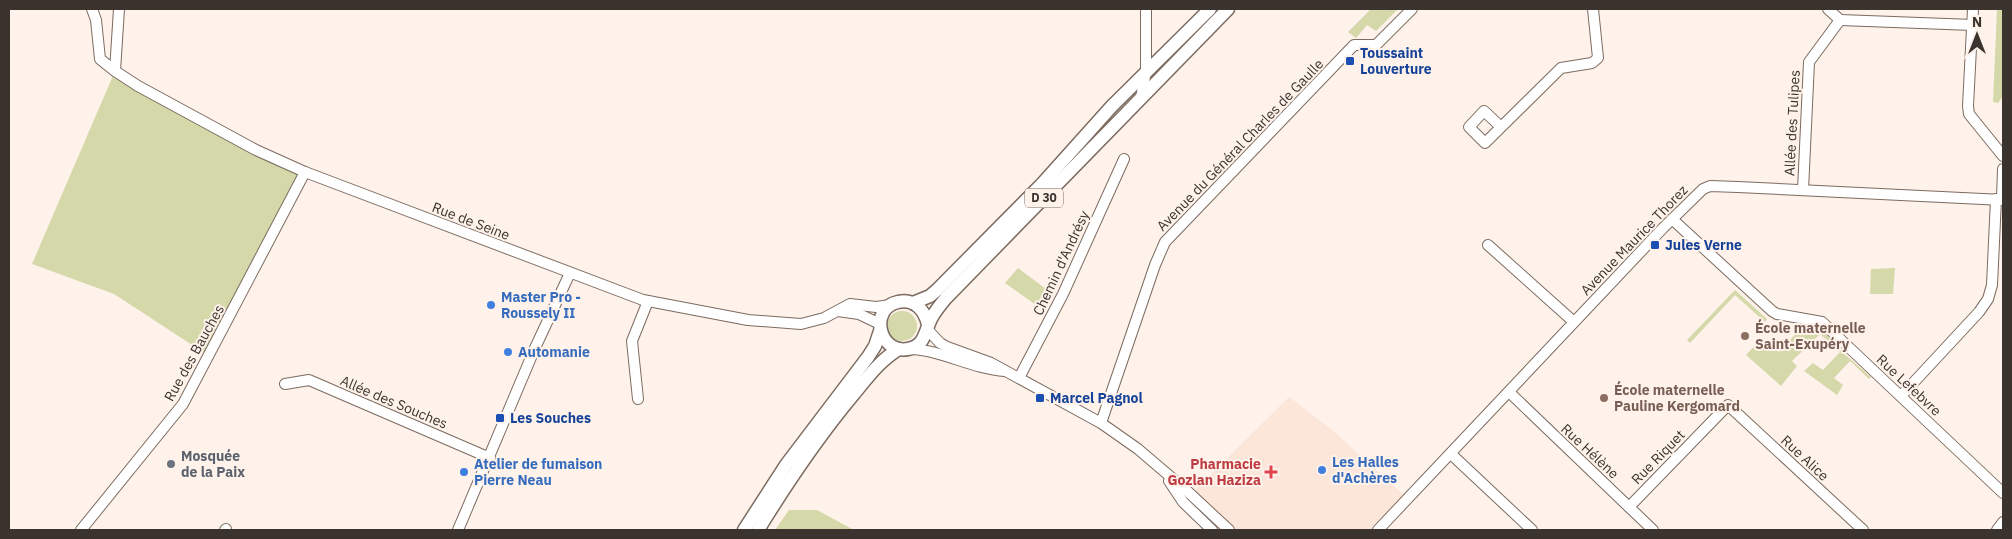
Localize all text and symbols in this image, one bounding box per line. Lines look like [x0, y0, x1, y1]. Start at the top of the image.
north arrow [1952, 10, 2002, 60]
text: N [1972, 13, 1982, 31]
place label: Toussaint Louverture [1360, 44, 1432, 78]
street label: Avenue du Général Charles de Gaulle [1153, 55, 1327, 235]
marker: Toussaint Louverture [1344, 55, 1356, 67]
street label: Allée des Tulipes [1780, 69, 1804, 177]
street label: Avenue Maurice Thorez [1577, 181, 1692, 299]
road number: D 30 [1025, 188, 1063, 208]
street label: Rue de Seine [430, 198, 513, 244]
street label: Chemin d'Andrésy [1029, 208, 1093, 318]
place label: Jules Verne [1665, 236, 1742, 254]
marker: Jules Verne [1649, 239, 1661, 251]
place label: Master Pro - Roussely II [501, 288, 581, 322]
marker: Master Pro - Roussely II [485, 299, 497, 311]
street label: Rue des Bauches [160, 301, 228, 405]
place label: École maternelle Saint-Exupéry [1755, 318, 1866, 353]
marker: École maternelle Saint-Exupéry [1739, 330, 1751, 342]
place label: Automanie [518, 343, 590, 361]
marker: Automanie [502, 346, 514, 358]
street label: Rue Lefebvre [1873, 350, 1945, 420]
street label: Allée des Souches [338, 371, 450, 433]
place label: École maternelle Pauline Kergomard [1614, 380, 1740, 415]
place label: Marcel Pagnol [1050, 389, 1143, 407]
marker: Marcel Pagnol [1034, 392, 1046, 404]
marker: École maternelle Pauline Kergomard [1598, 392, 1610, 404]
place label: Les Souches [510, 409, 591, 427]
marker: Les Souches [494, 412, 506, 424]
street label: Rue Hélène [1557, 420, 1623, 483]
street label: Rue Riquet [1628, 426, 1689, 488]
street label: Rue Alice [1777, 431, 1833, 485]
place label: Mosquée de la Paix [181, 447, 245, 481]
place label: Les Halles d'Achères [1332, 453, 1399, 487]
place label: Atelier de fumaison Pierre Neau [474, 455, 602, 489]
place label: Pharmacie Gozlan Haziza [1167, 455, 1261, 489]
marker: Mosquée de la Paix [165, 458, 177, 470]
marker: Les Halles d'Achères [1316, 464, 1328, 476]
marker: Atelier de fumaison Pierre Neau [458, 466, 470, 478]
marker: Pharmacie Gozlan Haziza [1265, 466, 1277, 478]

